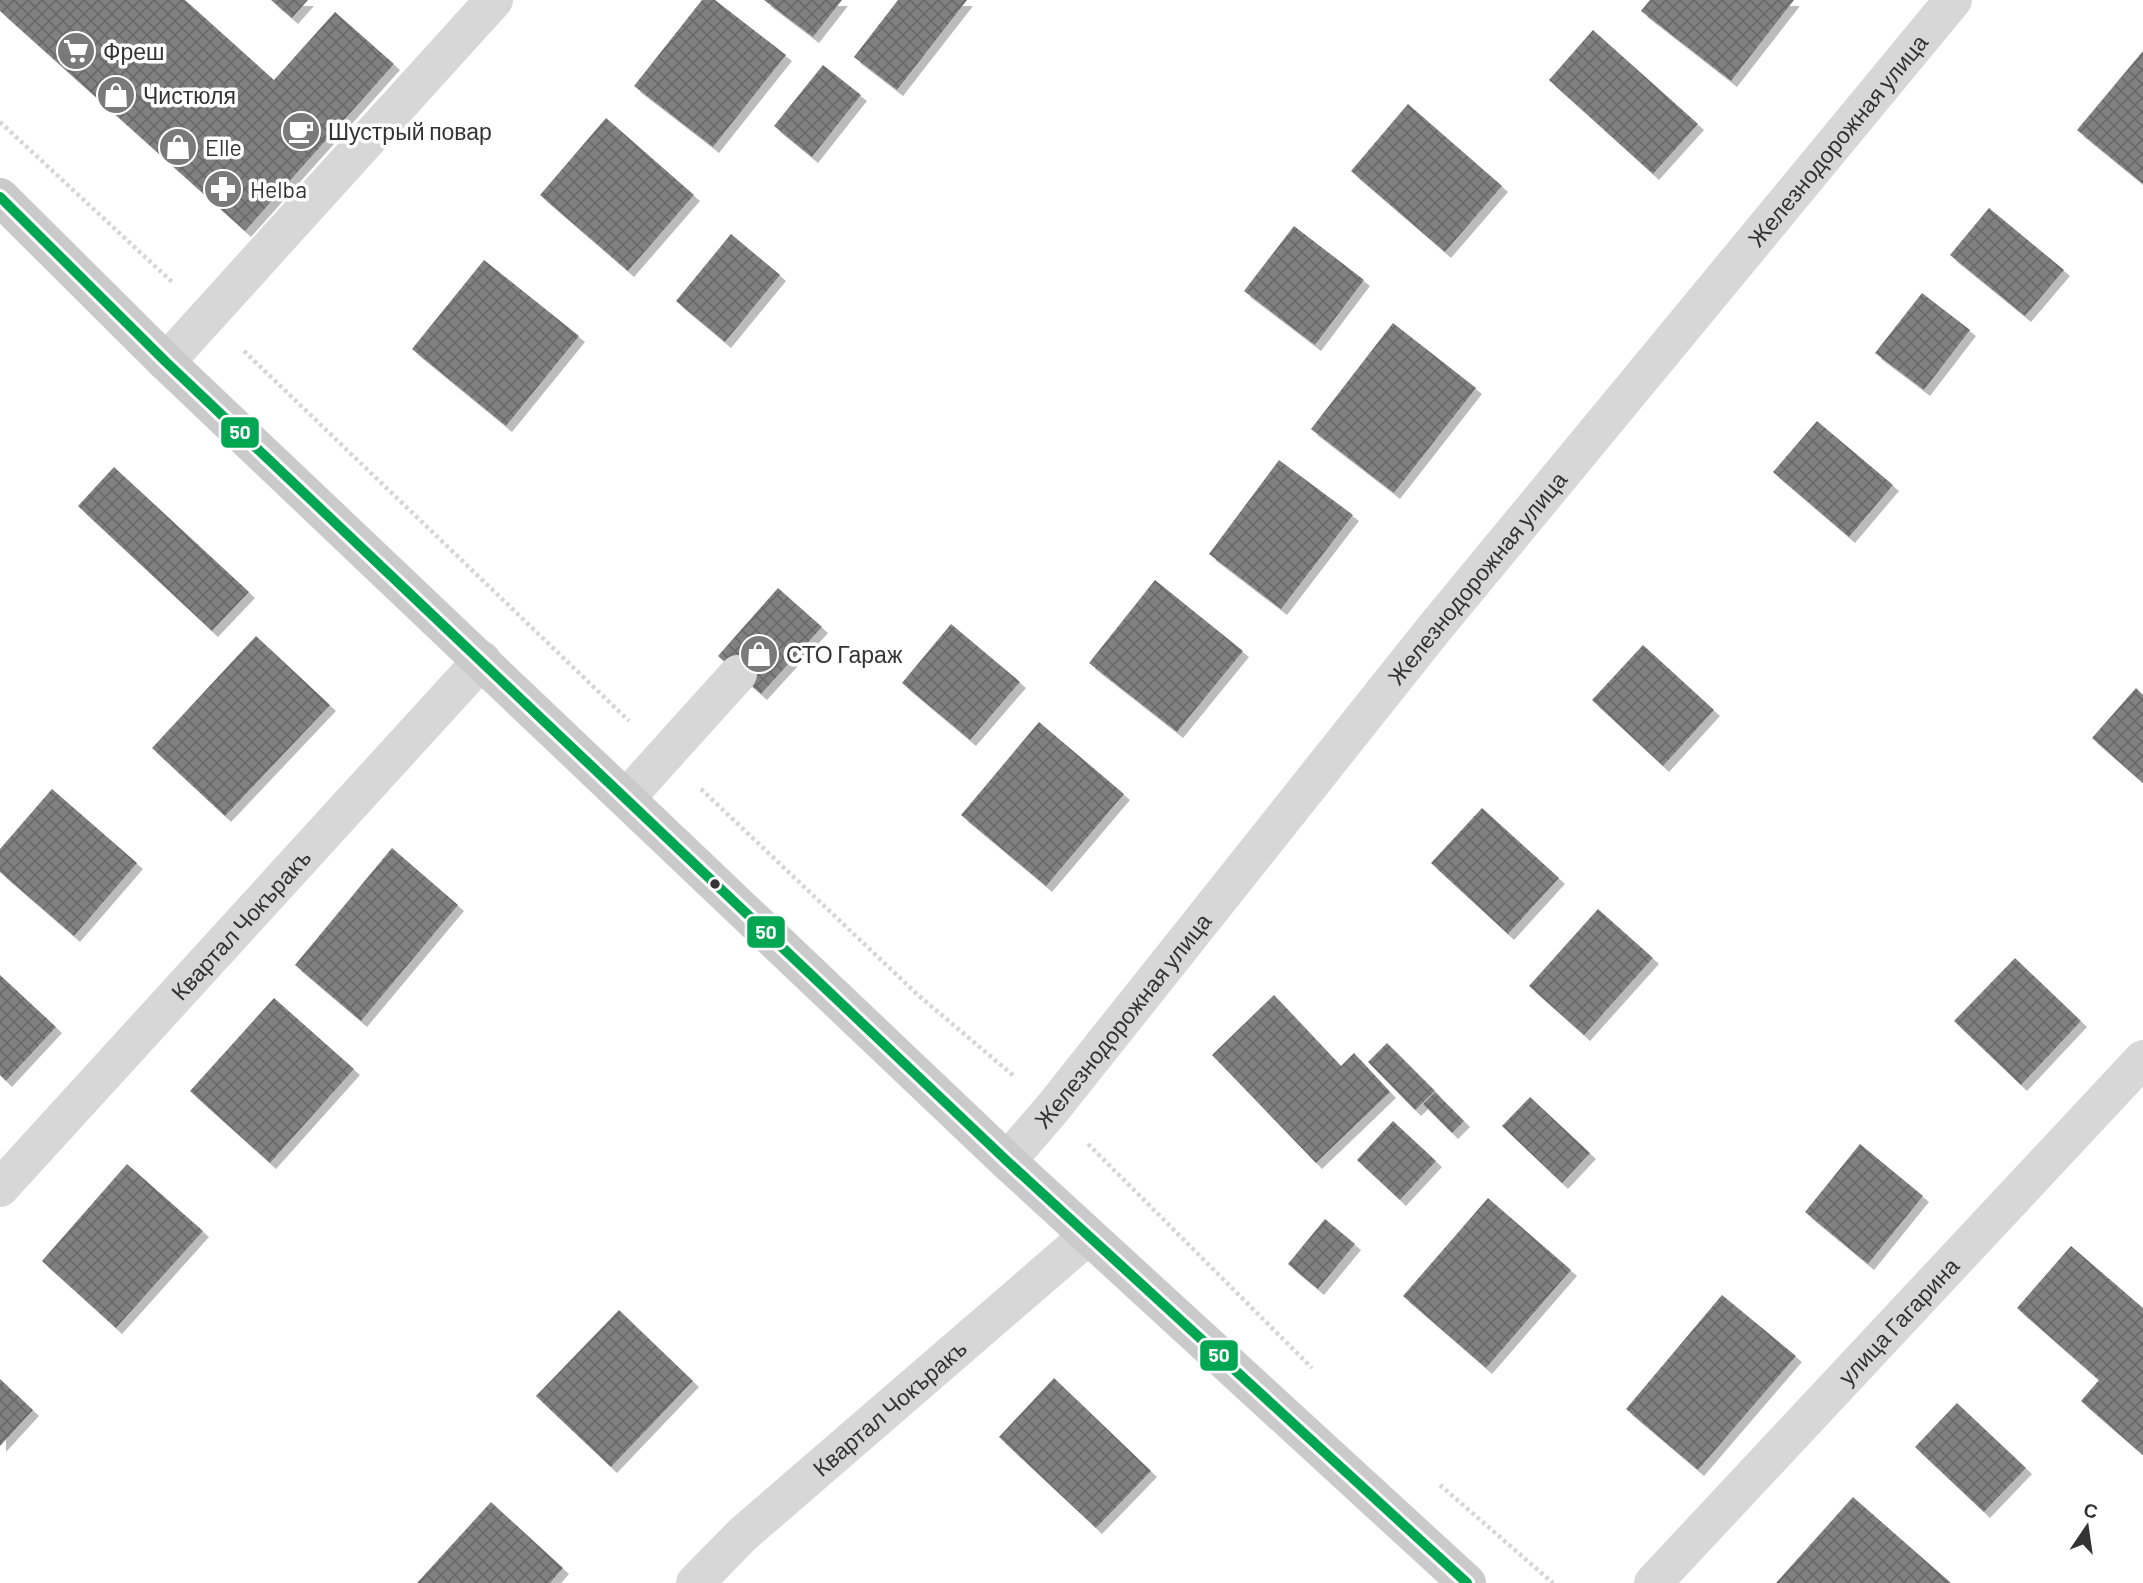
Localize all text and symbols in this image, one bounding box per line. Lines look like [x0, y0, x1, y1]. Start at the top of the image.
street label: Железнодорожная улица [1742, 28, 1933, 252]
supermarket icon: Фреш [55, 30, 97, 72]
place label: Фреш [103, 37, 165, 65]
shop icon: Чистюля [95, 74, 137, 116]
place label: Чистюля [143, 81, 236, 109]
cafe icon: Шустрый повар [280, 110, 322, 152]
place label: Шустрый повар [328, 117, 492, 145]
shop icon: Elle [157, 126, 199, 168]
place label: Elle [205, 133, 242, 161]
pharmacy icon: Helba [202, 168, 244, 210]
place label: Helba [250, 175, 307, 203]
line badge: 50 [220, 416, 260, 449]
text: 50 [229, 420, 251, 443]
street label: Железнодорожная улица [1381, 465, 1572, 690]
shop icon: СТО Гараж [738, 633, 780, 675]
place label: СТО Гараж [786, 640, 903, 668]
street label: Квартал Чокъракъ [165, 843, 316, 1005]
unlabelled marker [708, 877, 722, 891]
street label: Железнодорожная улица [1028, 907, 1217, 1134]
line badge: 50 [746, 915, 786, 949]
text: 50 [755, 920, 777, 943]
street label: улица Гагарина [1832, 1251, 1964, 1390]
street label: Квартал Чокъракъ [807, 1334, 972, 1482]
line badge: 50 [1199, 1339, 1239, 1372]
text: 50 [1208, 1343, 1230, 1366]
north arrow [2052, 1492, 2122, 1562]
text: С [2082, 1497, 2100, 1523]

